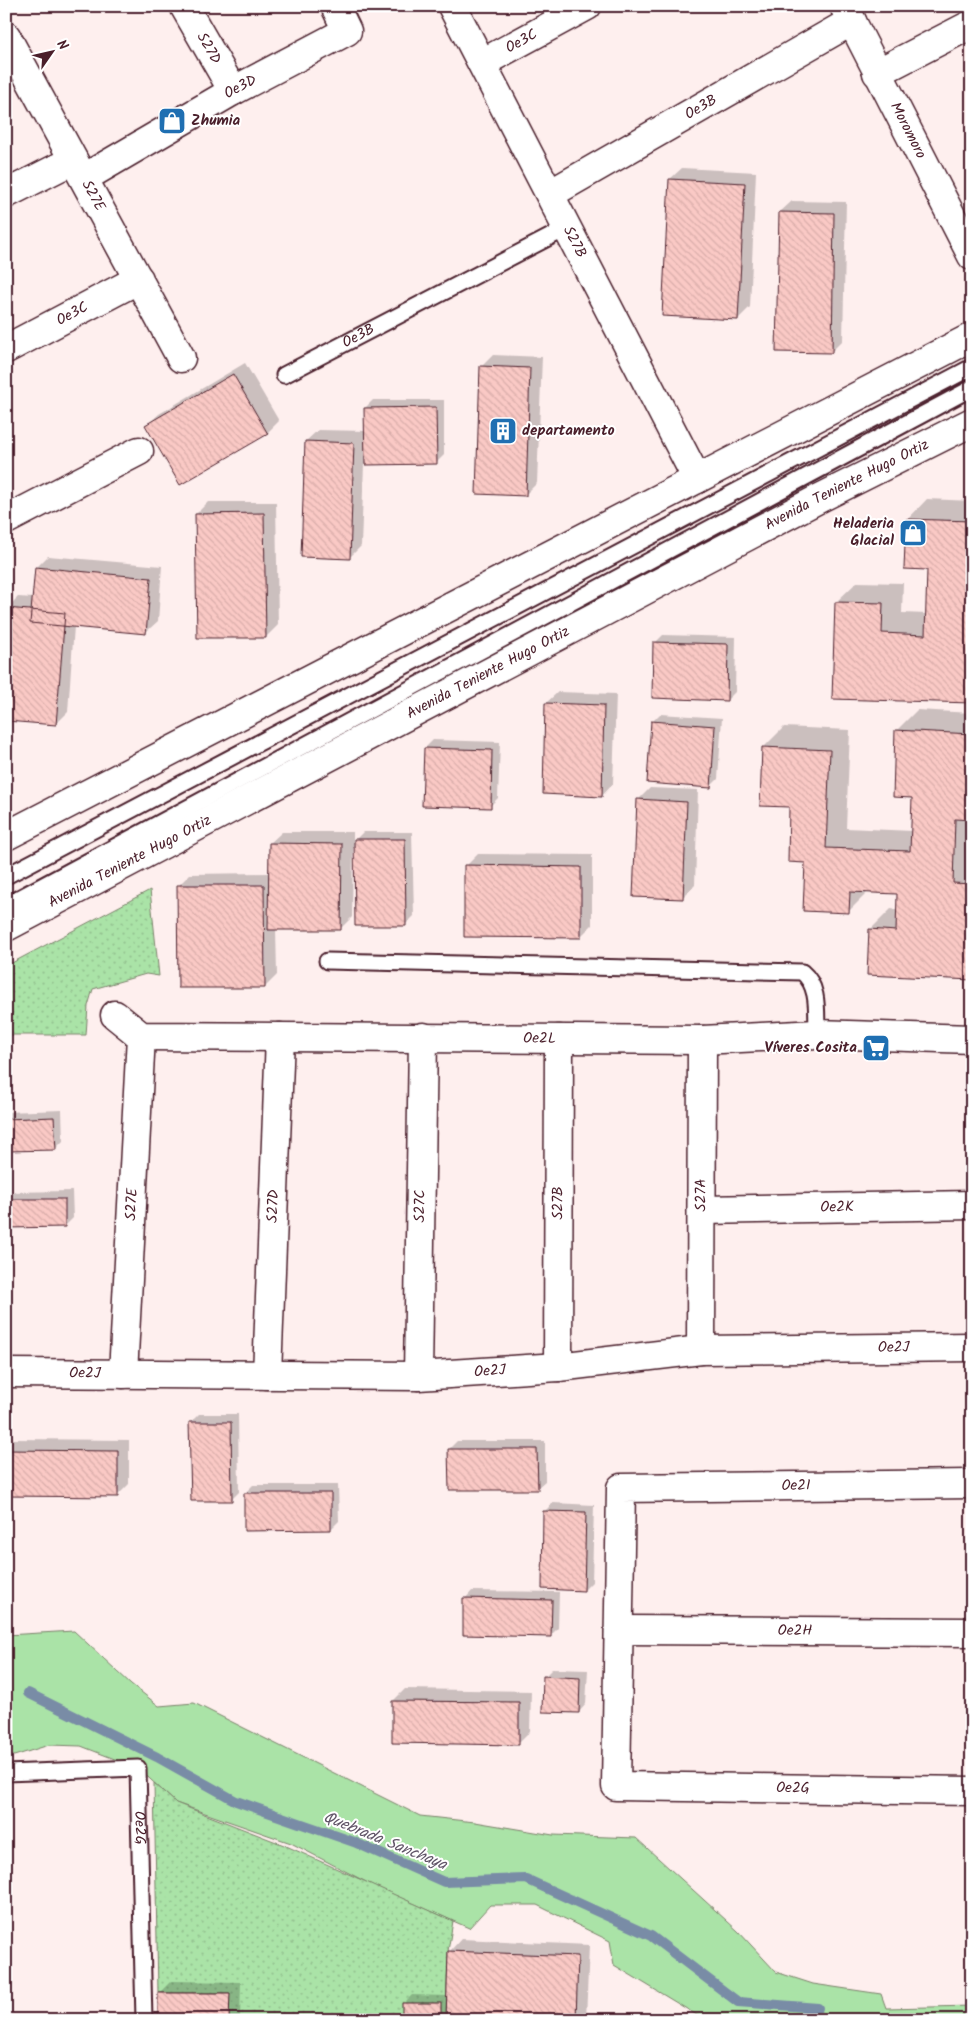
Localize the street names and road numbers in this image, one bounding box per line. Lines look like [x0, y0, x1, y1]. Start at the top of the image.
street label: Oe3C [501, 23, 542, 60]
street label: S27D [190, 28, 227, 69]
street label: Oe3D [219, 68, 261, 106]
street label: Oe3B [680, 89, 722, 126]
street label: Moromoro [883, 98, 932, 163]
street label: S27E [75, 176, 112, 217]
street label: S27B [556, 222, 593, 262]
street label: Oe3C [52, 296, 93, 333]
street label: Oe3B [338, 318, 379, 355]
street label: Avenida Teniente Hugo Ortiz [761, 433, 934, 537]
street label: Avenida Teniente Hugo Ortiz [402, 620, 574, 726]
street label: Avenida Teniente Hugo Ortiz [44, 809, 216, 915]
street label: Oe2L [523, 1027, 556, 1051]
street label: S27A [689, 1179, 714, 1211]
street label: S27E [119, 1186, 145, 1221]
street label: S27B [546, 1186, 571, 1220]
street label: S27D [261, 1189, 286, 1223]
street label: S27C [408, 1190, 433, 1222]
street label: Oe2K [820, 1195, 854, 1220]
street label: Oe2J [878, 1336, 911, 1360]
street label: Oe2J [473, 1358, 507, 1384]
street label: Oe2J [69, 1361, 102, 1386]
street label: Oe2I [781, 1474, 811, 1498]
street label: Oe2H [778, 1619, 812, 1643]
street label: Oe2G [776, 1776, 810, 1801]
street label: Oe2G [127, 1811, 152, 1845]

